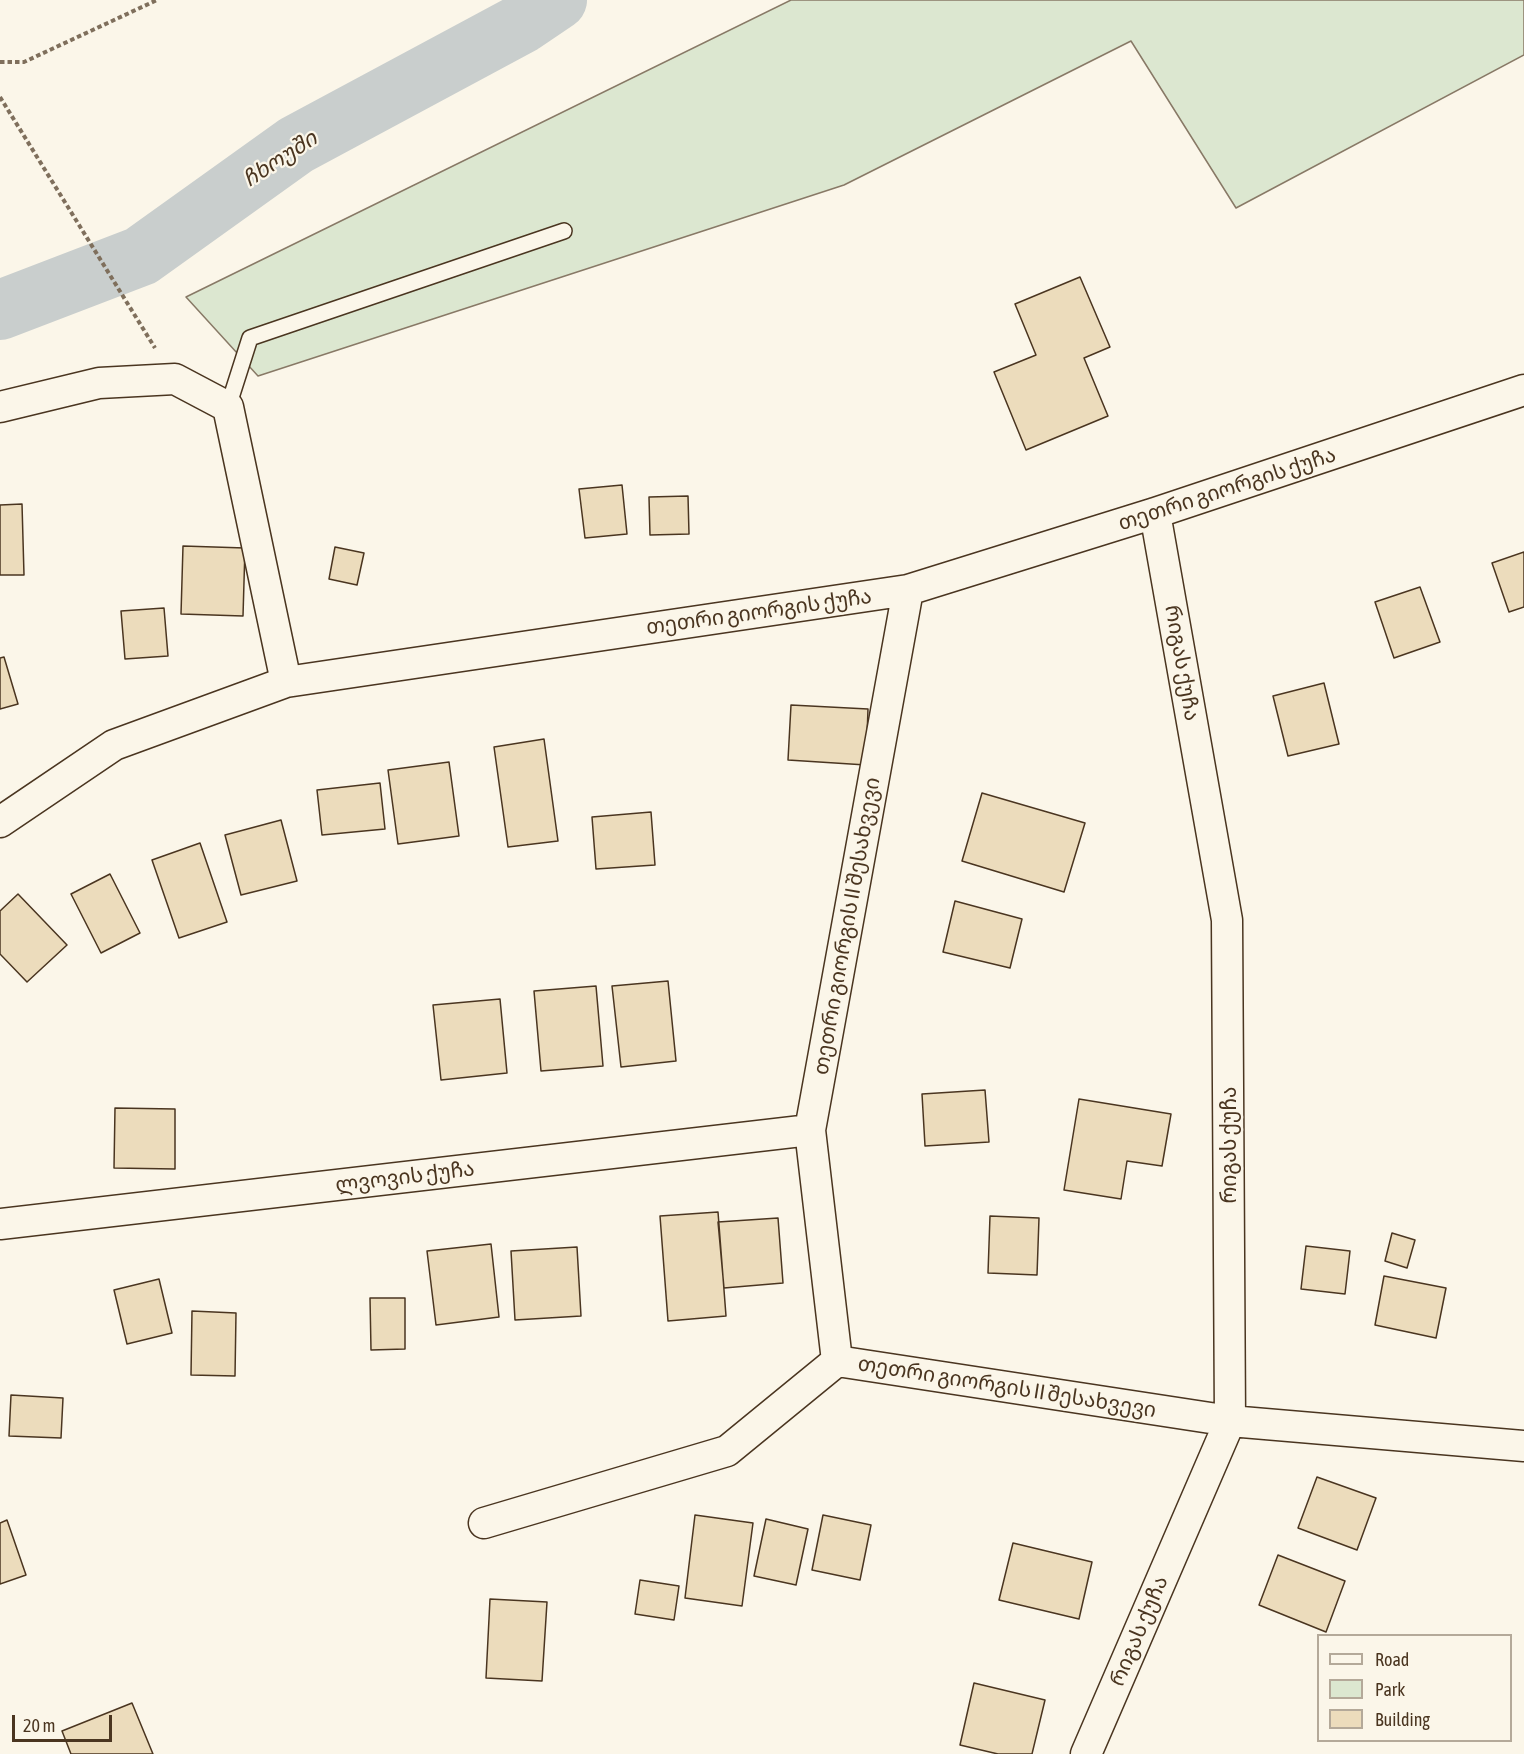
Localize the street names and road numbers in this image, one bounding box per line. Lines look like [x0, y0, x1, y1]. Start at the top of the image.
street label: თეთრი გიორგის ქუჩა [1115, 442, 1339, 536]
street label: თეთრი გიორგის ქუჩა [645, 584, 873, 640]
street label: რიგას ქუჩა [1159, 603, 1205, 723]
street label: თეთრი გიორგის II შესახვევი [808, 775, 886, 1077]
street label: რიგას ქუჩა [1216, 1087, 1242, 1203]
street label: ლვოვის ქუჩა [334, 1156, 476, 1198]
street label: თეთრი გიორგის II შესახვევი [856, 1351, 1158, 1423]
street label: რიგას ქუჩა [1105, 1572, 1173, 1690]

